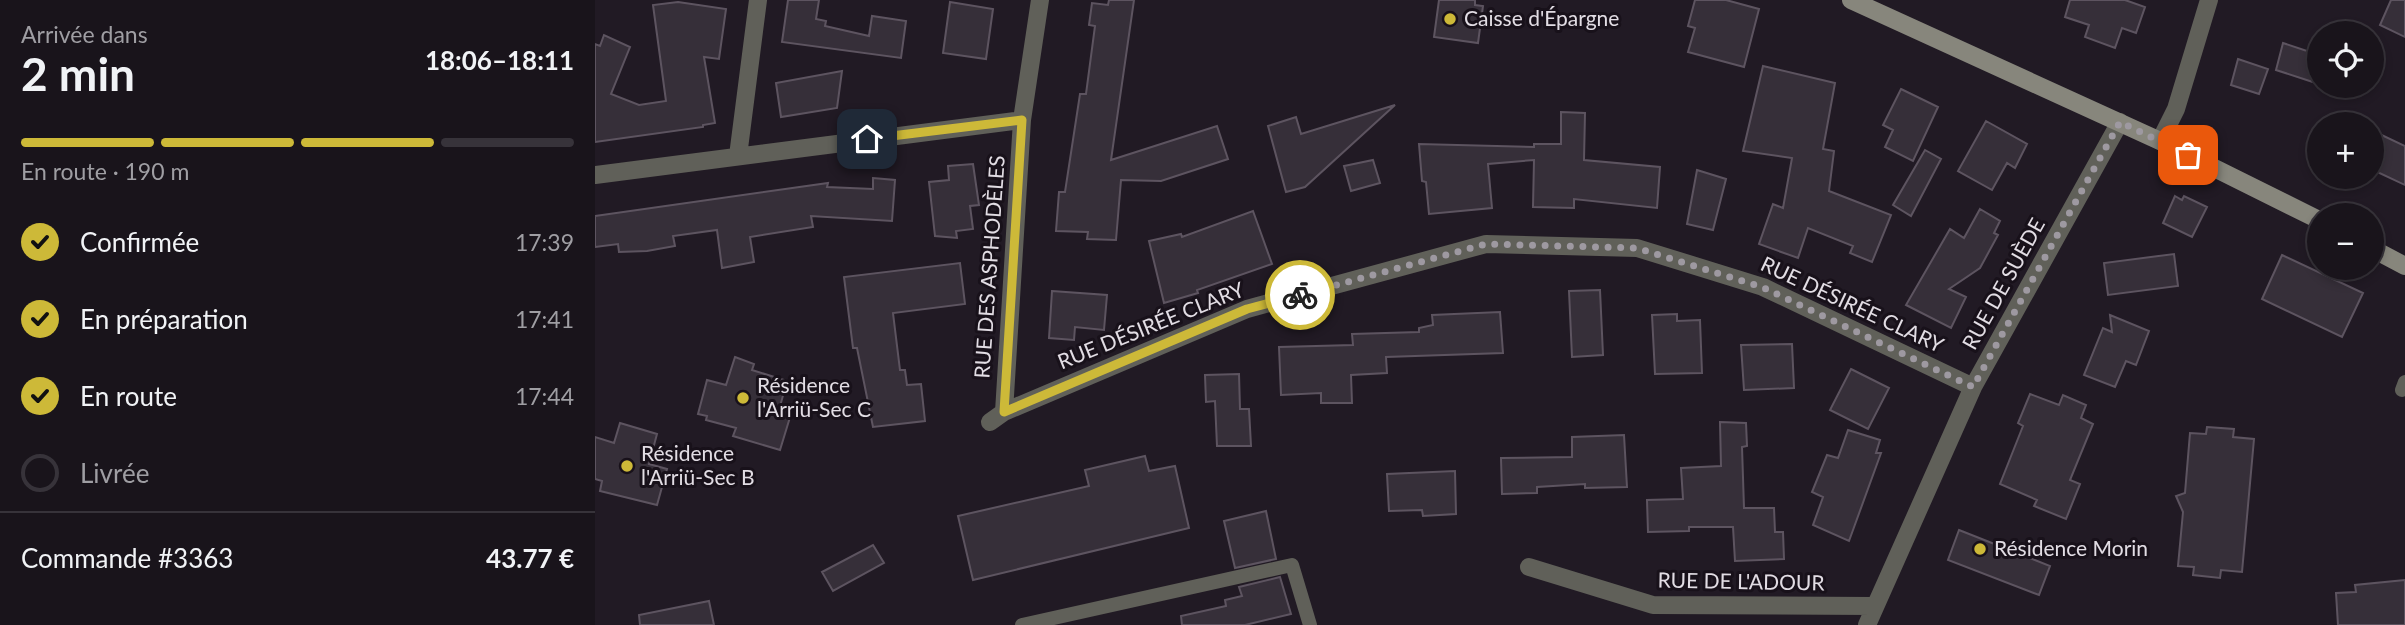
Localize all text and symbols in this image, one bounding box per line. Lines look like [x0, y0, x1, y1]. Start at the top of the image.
place label: Caisse d'Épargne [1464, 5, 1619, 30]
marker: Caisse d'Épargne [1442, 11, 1458, 27]
text: Arrivée dans [21, 20, 148, 48]
map controls [2307, 21, 2384, 280]
button: locate [2307, 21, 2384, 98]
text: 18:06–18:11 [425, 44, 574, 76]
text: 2 min [21, 46, 135, 101]
pin [837, 109, 897, 169]
button: + [2307, 112, 2384, 189]
icon: home [848, 120, 886, 158]
pin [2158, 125, 2218, 185]
icon: bag [2169, 136, 2207, 174]
street label: RUE DES ASPHODÈLES [968, 154, 1009, 379]
text: En route · 190 m [21, 157, 189, 185]
button: − [2307, 203, 2384, 280]
street label: RUE DE SUÈDE [1956, 213, 2049, 353]
icon: check [21, 223, 59, 261]
text: Confirmée [80, 226, 199, 258]
text: 17:39 [515, 228, 574, 256]
street label: RUE DÉSIRÉE CLARY [1757, 250, 1949, 357]
courier [1265, 260, 1335, 330]
street label: RUE DÉSIRÉE CLARY [1054, 275, 1248, 373]
icon: bike [1281, 276, 1319, 314]
icon: check [21, 300, 59, 338]
text: En préparation [80, 303, 248, 335]
text: 17:41 [515, 305, 574, 333]
place label: Résidence l'Arriü-Sec C [757, 372, 871, 421]
icon: check [21, 377, 59, 415]
text: En route [80, 380, 177, 412]
text: 17:44 [515, 382, 574, 410]
marker: Résidence l'Arriü-Sec C [735, 390, 751, 406]
place label: Résidence l'Arriü-Sec B [641, 440, 754, 489]
text: Livrée [80, 457, 149, 489]
marker: Résidence l'Arriü-Sec B [619, 458, 635, 474]
place label: Résidence Morin [1994, 535, 2148, 560]
marker: Résidence Morin [1972, 541, 1988, 557]
text: Commande #3363 [21, 542, 233, 574]
text: 43.77 € [486, 542, 574, 574]
street label: RUE DE L'ADOUR [1657, 567, 1826, 594]

